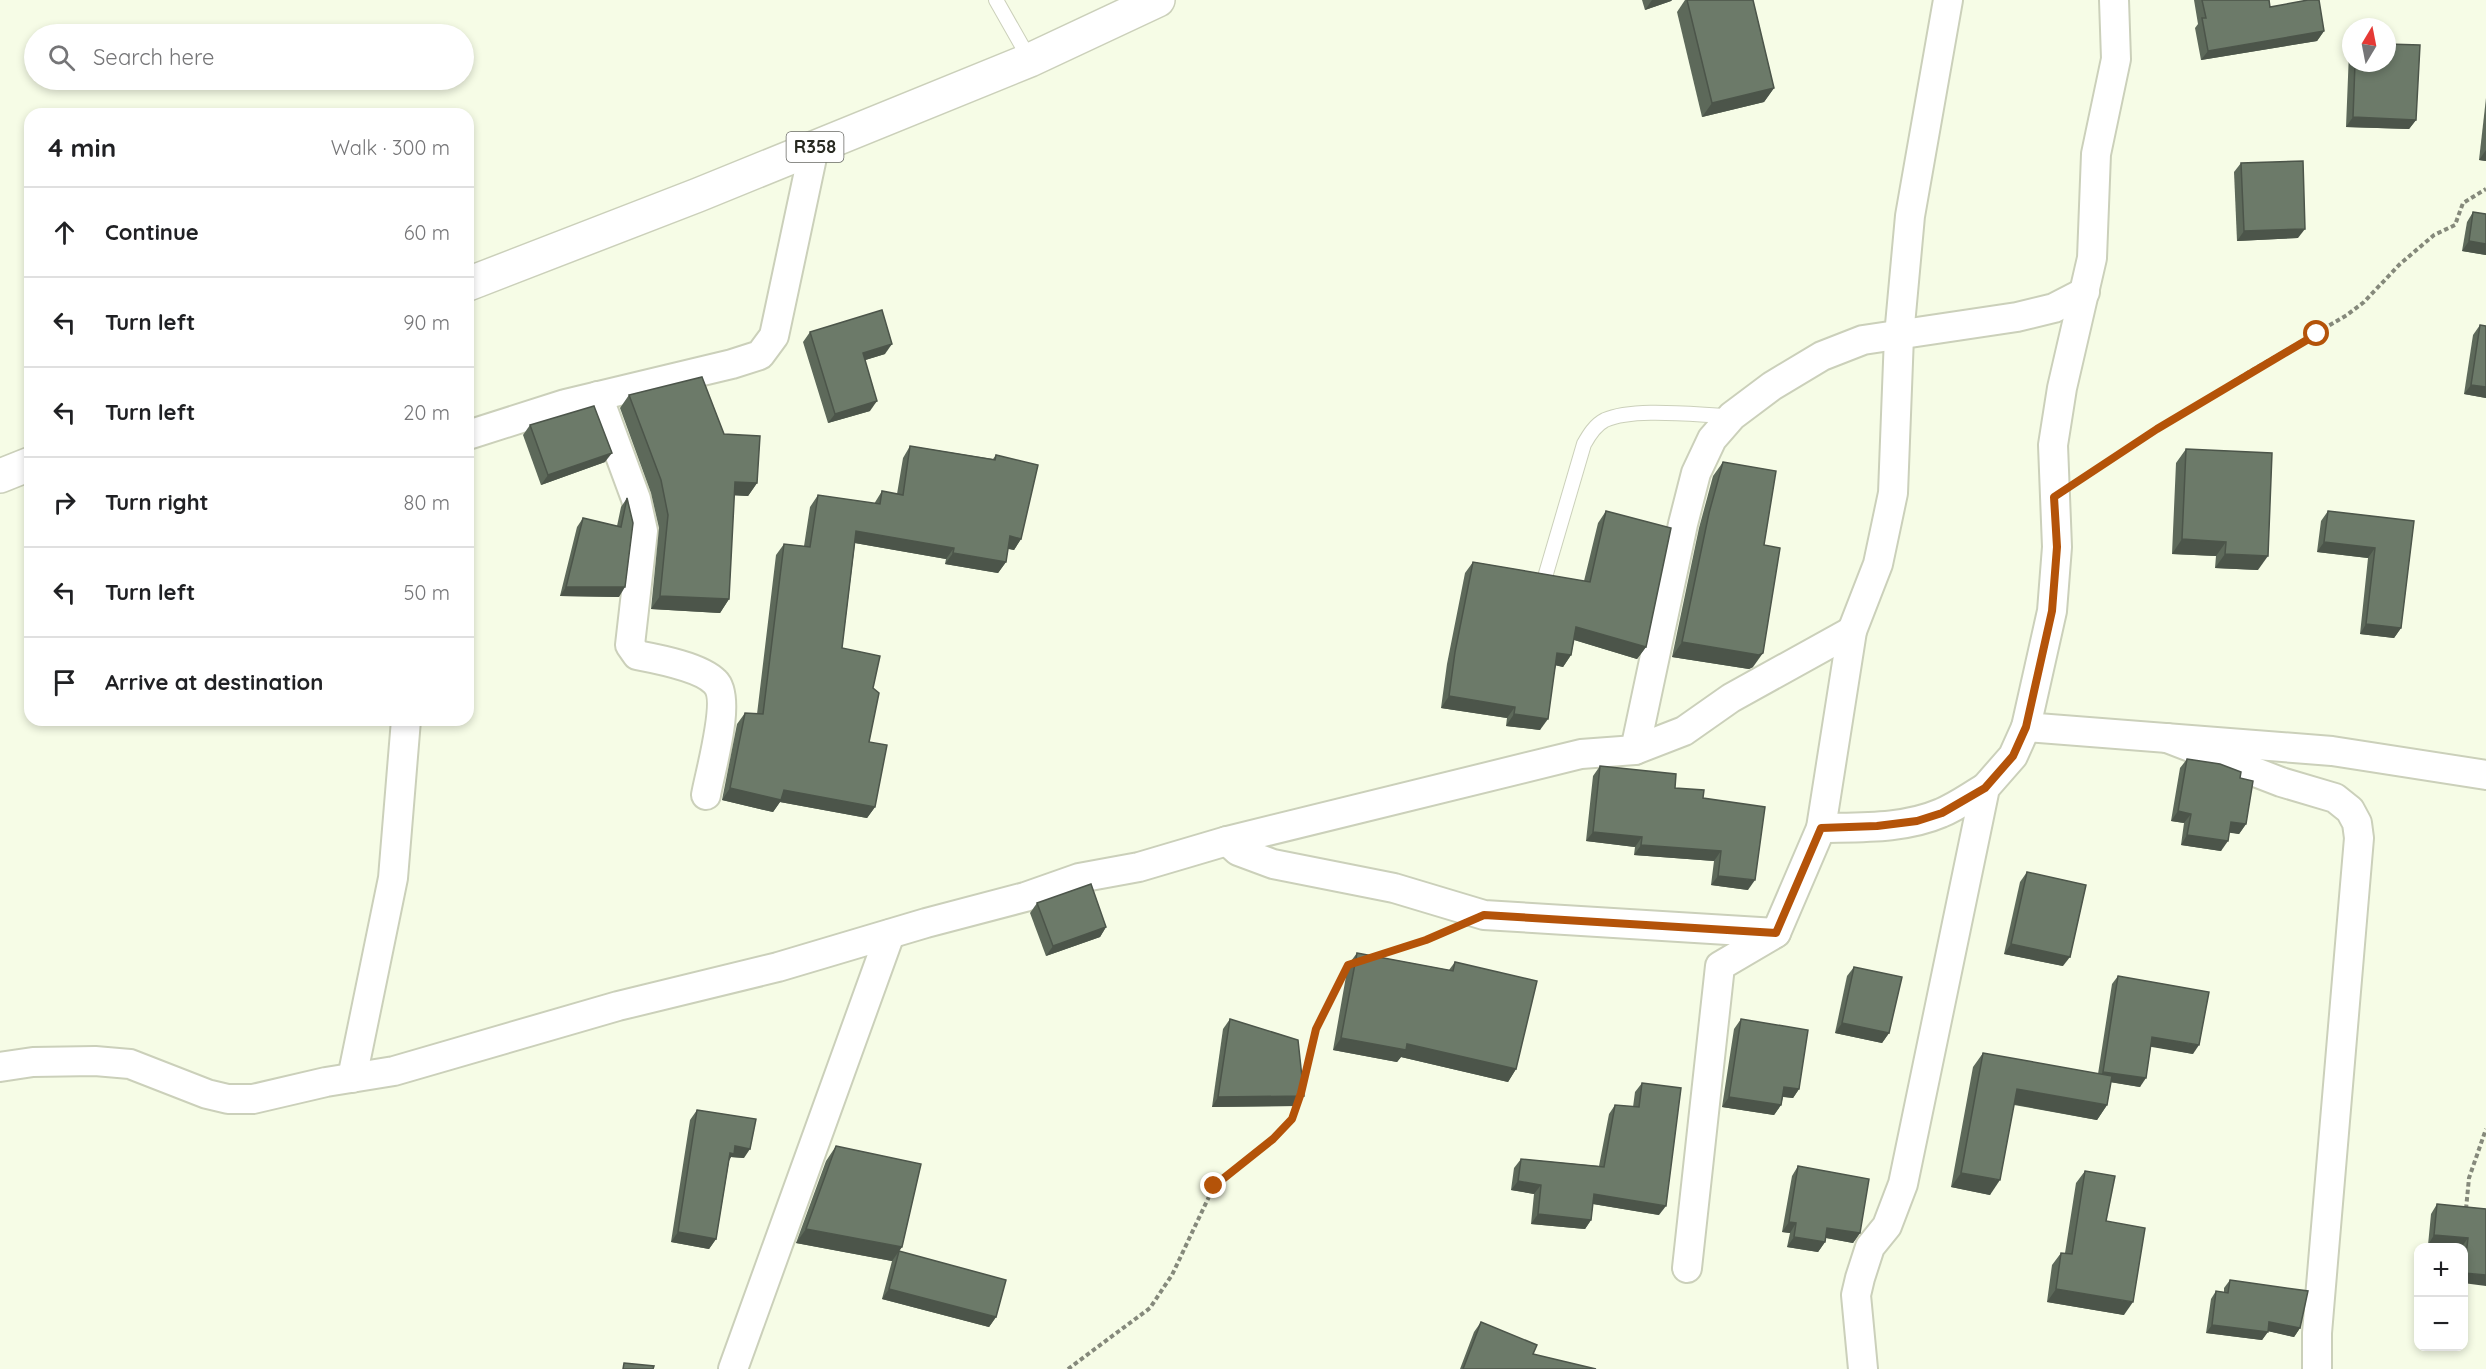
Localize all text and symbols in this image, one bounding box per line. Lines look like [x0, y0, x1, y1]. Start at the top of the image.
north arrow [2342, 18, 2396, 72]
search box [24, 24, 474, 90]
icon: search [45, 41, 78, 74]
text: Search here [93, 43, 214, 71]
text: 4 min [48, 131, 116, 164]
road number: R358 [786, 132, 844, 162]
text: Walk · 300 m [331, 135, 450, 160]
icon: ahead [48, 216, 81, 249]
text: Continue [105, 218, 199, 246]
text: 60 m [404, 220, 450, 245]
icon: left [48, 306, 81, 339]
text: Turn left [105, 308, 195, 336]
text: 90 m [403, 310, 450, 335]
route start [2303, 320, 2329, 346]
icon: left [48, 396, 81, 429]
text: Turn left [105, 398, 195, 426]
text: 20 m [403, 400, 450, 425]
icon: right [48, 486, 81, 519]
text: Turn right [105, 488, 209, 516]
text: 80 m [404, 490, 450, 515]
icon: left [48, 576, 81, 609]
text: Turn left [105, 578, 195, 606]
text: 50 m [404, 580, 450, 605]
icon: arrive [48, 666, 81, 699]
text: Arrive at destination [105, 668, 323, 696]
route end [1200, 1172, 1226, 1198]
map controls [2414, 1243, 2468, 1351]
button: + [2414, 1243, 2468, 1297]
button: − [2414, 1297, 2468, 1351]

